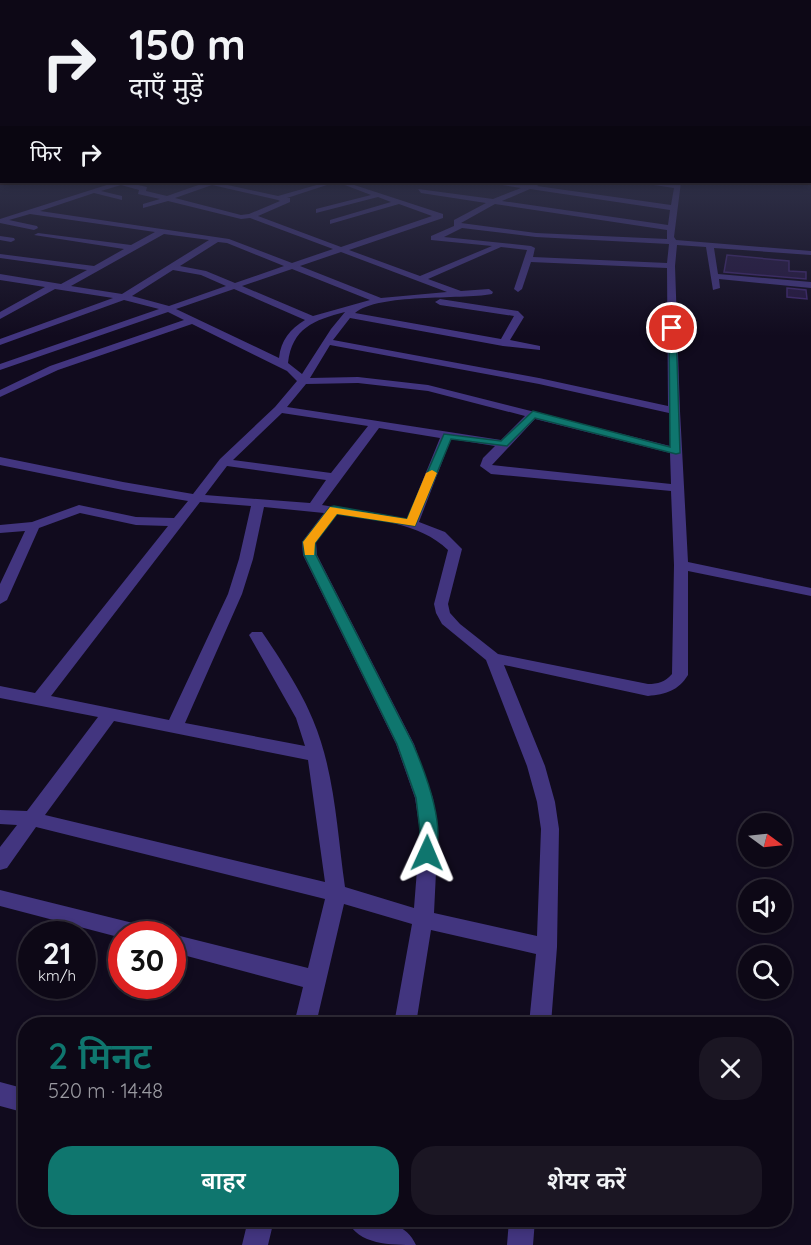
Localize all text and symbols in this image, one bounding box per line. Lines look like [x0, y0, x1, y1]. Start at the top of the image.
text: 150 m [129, 18, 246, 71]
icon: right [30, 24, 108, 102]
text: दाएँ मुड़ें [129, 70, 203, 104]
icon: right [74, 138, 107, 171]
text: फिर [30, 139, 62, 167]
pin [646, 302, 697, 353]
icon: arrive [655, 311, 688, 344]
north arrow [738, 813, 792, 867]
map controls [738, 813, 792, 999]
position arrow [395, 821, 459, 885]
button: sound [738, 879, 792, 933]
speed limit sign: 30 [108, 921, 186, 999]
text: 21 [43, 934, 71, 972]
button: search [738, 945, 792, 999]
text: km/h [38, 966, 76, 985]
text: 2 मिनट [48, 1033, 151, 1078]
button: close [699, 1037, 762, 1100]
text: 520 m · 14:48 [48, 1078, 163, 1103]
button: बाहर [48, 1146, 399, 1215]
button: शेयर करें [411, 1146, 762, 1215]

